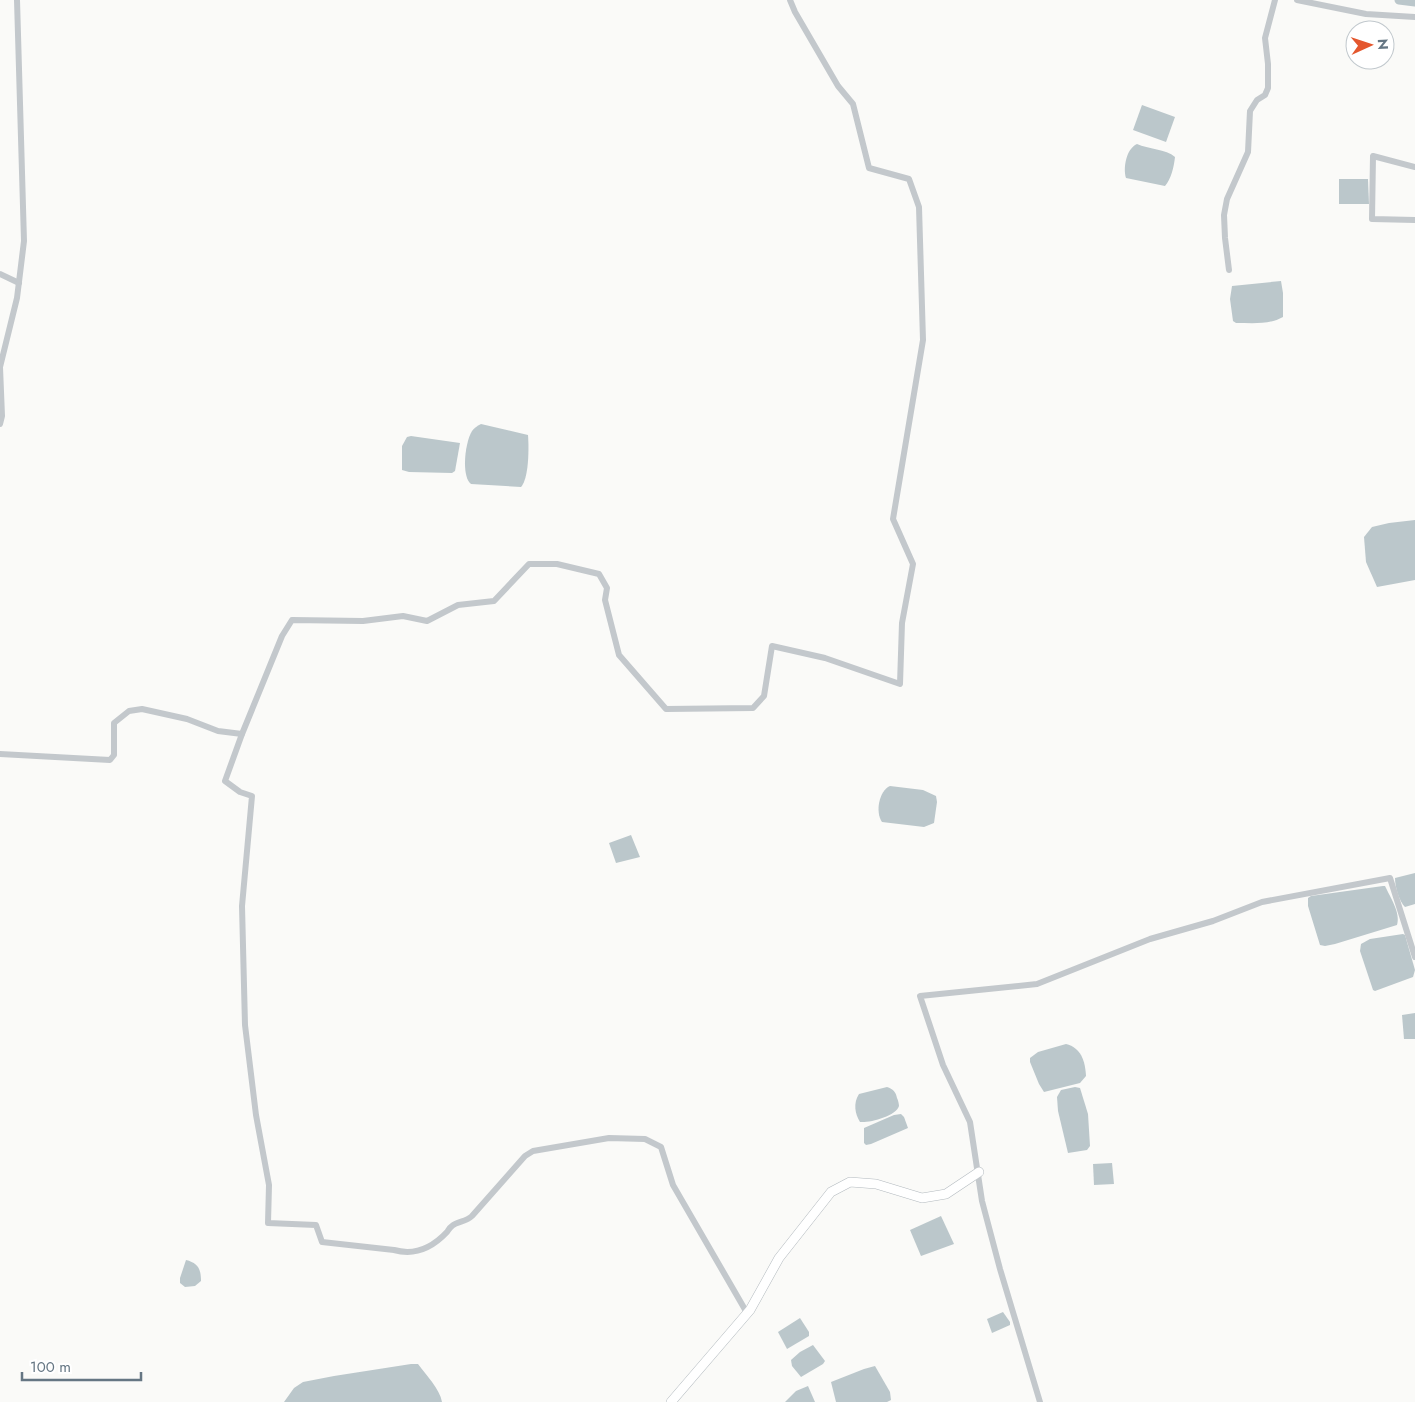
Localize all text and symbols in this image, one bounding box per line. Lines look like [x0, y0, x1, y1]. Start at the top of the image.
north arrow [1345, 20, 1395, 70]
text: N [1373, 38, 1393, 50]
scale bar [22, 1350, 141, 1382]
text: 100 m [30, 1356, 71, 1378]

